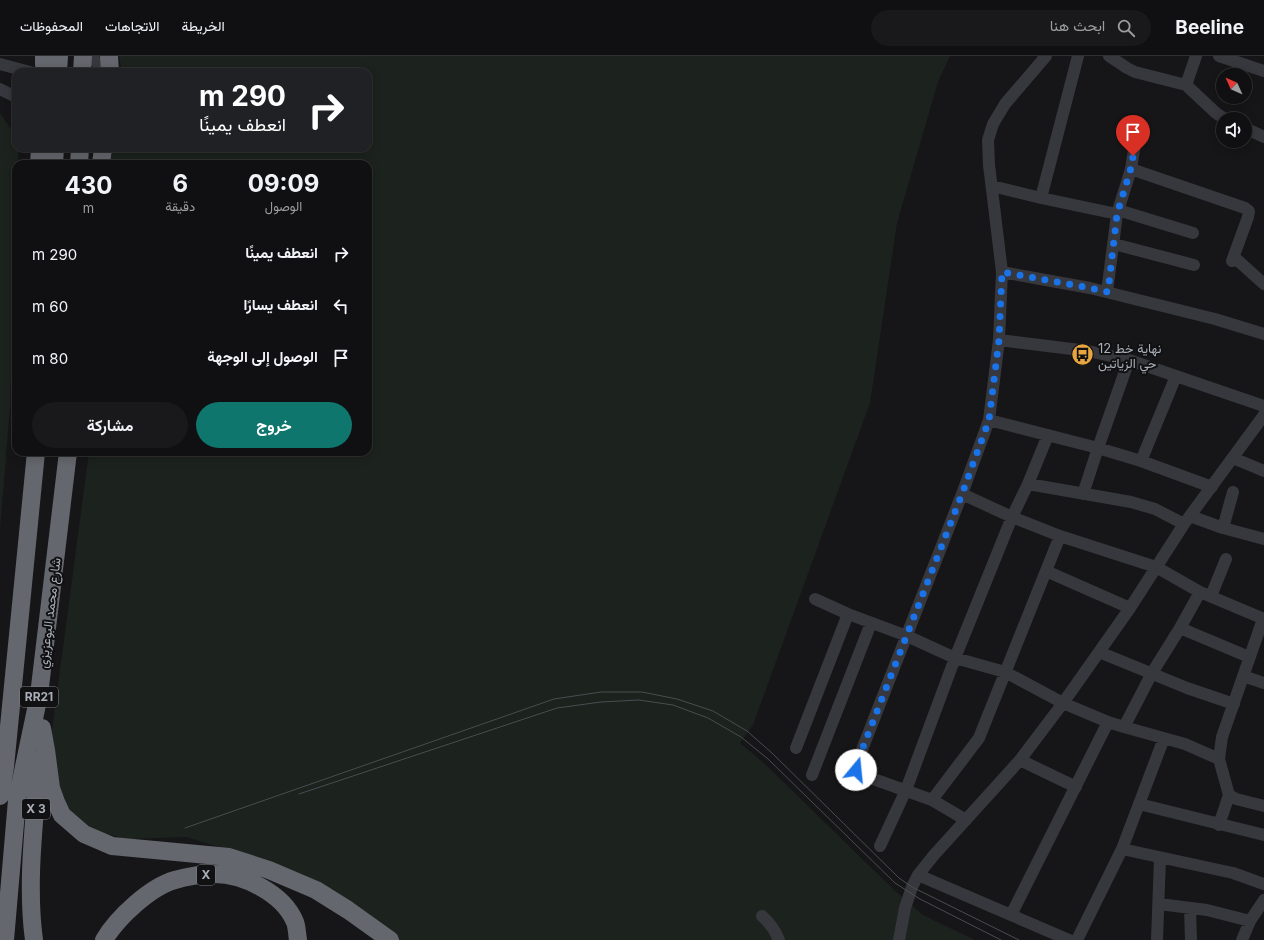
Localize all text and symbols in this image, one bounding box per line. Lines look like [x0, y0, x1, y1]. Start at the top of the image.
search box [871, 10, 1151, 46]
text: ابحث هنا [1050, 16, 1105, 35]
text: Beeline [1175, 16, 1244, 39]
text: المحفوظات [20, 17, 83, 34]
text: الاتجاهات [105, 17, 159, 34]
text: الخريطة [181, 17, 225, 34]
icon: search [1115, 17, 1137, 39]
north arrow [1216, 68, 1252, 104]
map controls [1216, 68, 1252, 148]
text: 290 m [199, 79, 286, 113]
icon: right [300, 84, 352, 136]
button: sound [1216, 112, 1252, 148]
text: انعطف يمينًا [199, 114, 286, 135]
pin [1116, 115, 1150, 156]
icon: arrive [1122, 121, 1144, 143]
text: 6 [172, 169, 188, 198]
text: 09:09 [248, 169, 319, 198]
text: 430 [65, 171, 113, 200]
text: دقيقة [165, 198, 195, 214]
text: الوصول [265, 198, 302, 214]
text: m [83, 200, 94, 216]
text: انعطف يمينًا [245, 243, 318, 262]
icon: right [330, 243, 352, 265]
text: 290 m [32, 245, 77, 264]
text: انعطف يسارًا [243, 295, 318, 314]
icon: left [330, 295, 352, 317]
text: 60 m [32, 297, 68, 316]
place label: نهاية خط 12 حي الزياتين [1098, 340, 1162, 374]
bus stop icon: نهاية خط 12 حي الزياتين [1069, 342, 1095, 368]
text: الوصول إلى الوجهة [207, 347, 318, 366]
icon: arrive [330, 347, 352, 369]
text: 80 m [32, 349, 68, 368]
button: مشاركة [32, 402, 188, 448]
button: خروج [196, 402, 352, 448]
street label: شارع محمد البوعزيزي [34, 557, 67, 670]
road number: RR21 [20, 687, 58, 707]
position arrow [835, 749, 877, 791]
road number: X 3 [22, 799, 50, 819]
road number: X [197, 865, 215, 885]

